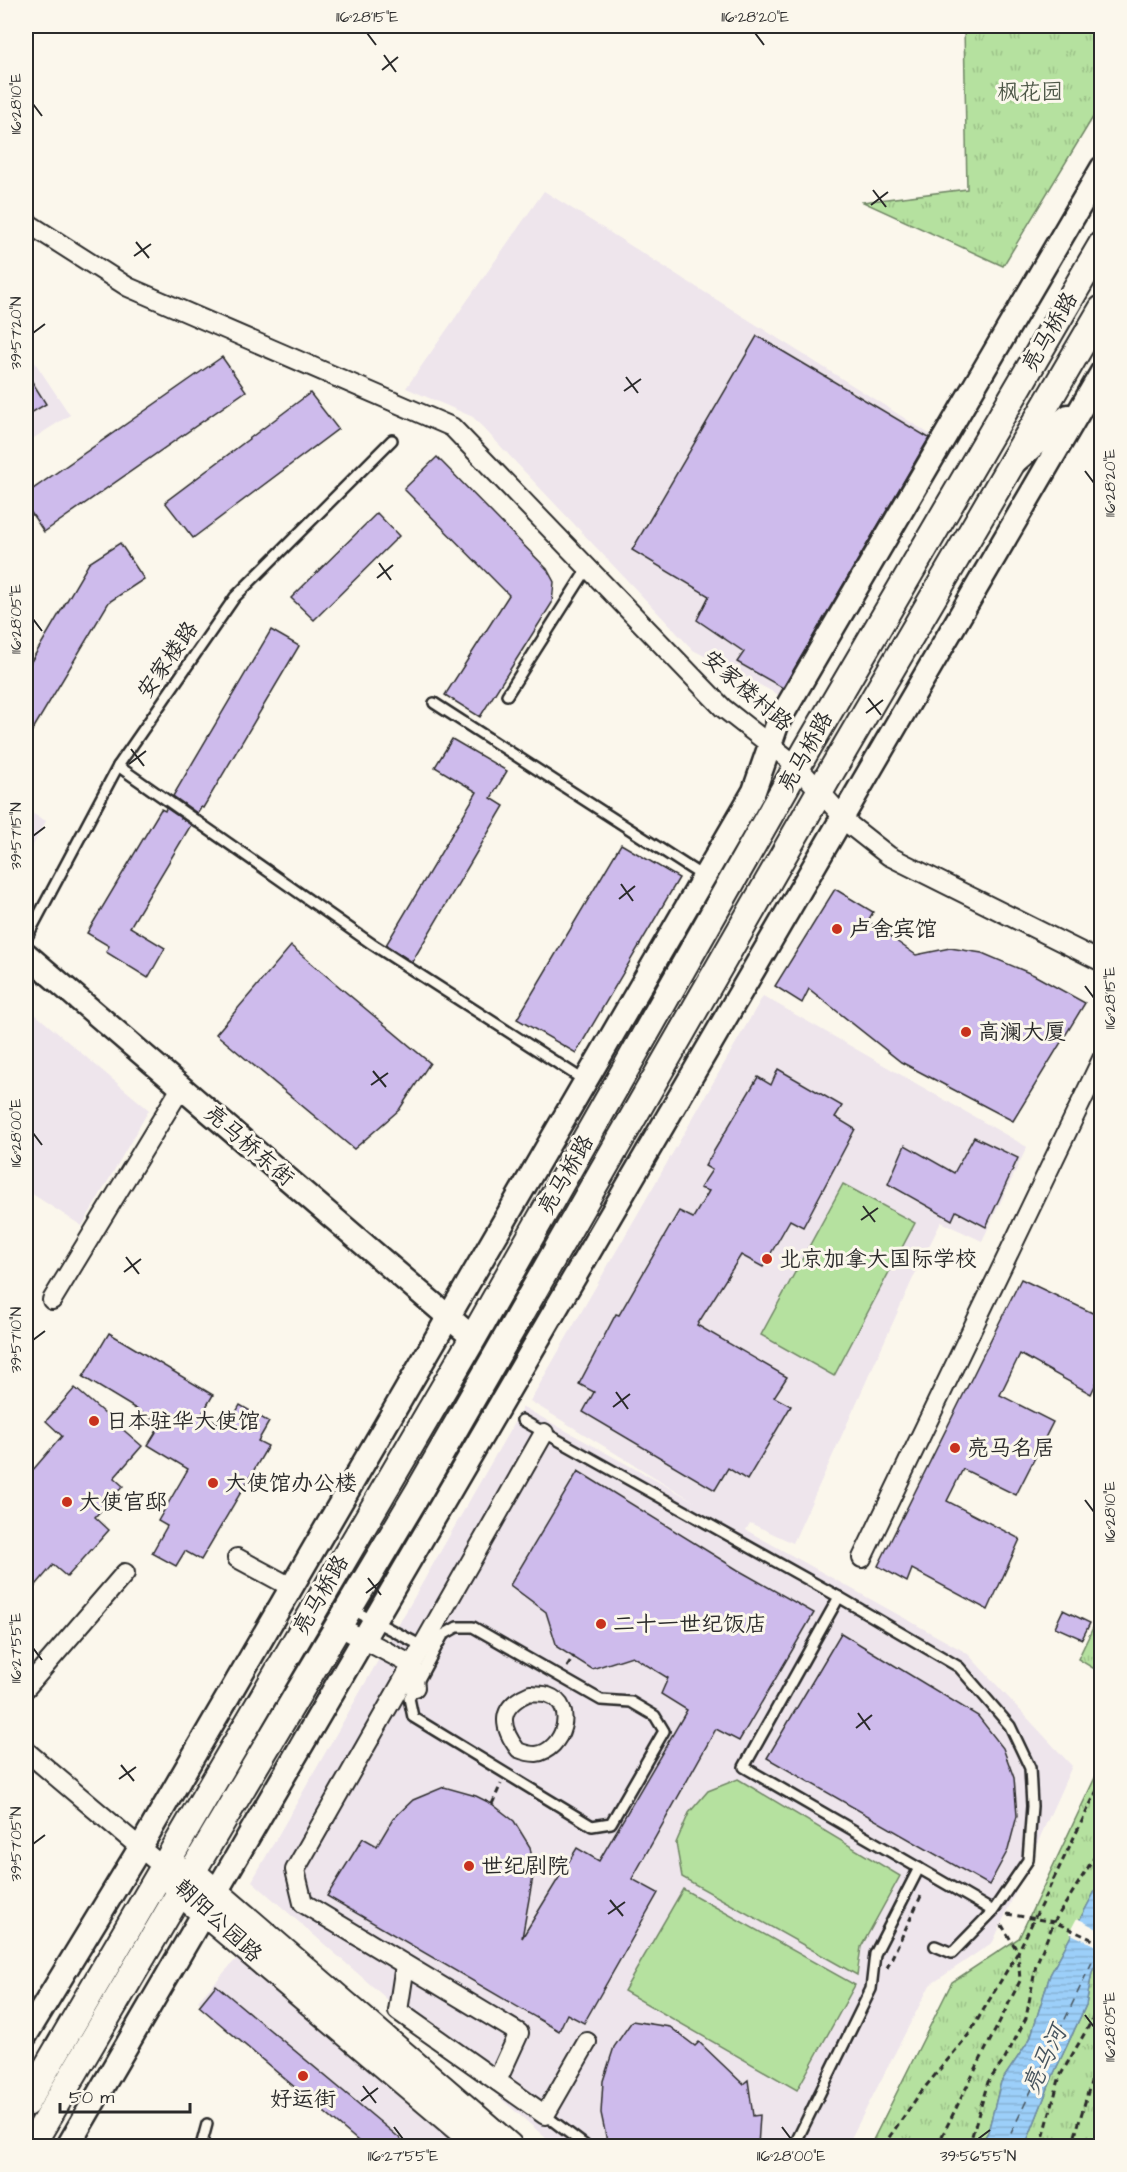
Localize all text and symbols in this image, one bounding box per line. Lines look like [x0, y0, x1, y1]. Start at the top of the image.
text: 116°28'15"E [336, 7, 398, 28]
text: 116°28'20"E [721, 7, 789, 28]
text: 116°28'10"E [6, 73, 27, 135]
park label: 枫花园 [997, 77, 1063, 108]
street label: 亮马桥路 [1015, 286, 1085, 378]
text: 39°57'20"N [6, 297, 27, 369]
text: 116°28'20"E [1100, 449, 1121, 517]
text: 116°28'05"E [6, 584, 27, 654]
street label: 安家楼路 [130, 615, 206, 705]
street label: 安家楼村路 [695, 643, 799, 739]
street label: 亮马桥路 [771, 706, 841, 798]
text: 39°57'15"N [6, 802, 27, 870]
place label: 卢舍宾馆 [849, 914, 937, 945]
marker: 卢舍宾馆 [830, 922, 844, 936]
text: 116°28'15"E [1100, 967, 1121, 1029]
place label: 高澜大厦 [978, 1017, 1066, 1048]
marker: 高澜大厦 [959, 1025, 973, 1039]
street label: 亮马桥东街 [197, 1098, 301, 1194]
text: 116°28'00"E [6, 1099, 27, 1167]
street label: 亮马桥路 [531, 1129, 601, 1221]
place label: 北京加拿大国际学校 [779, 1244, 977, 1275]
marker: 北京加拿大国际学校 [760, 1252, 774, 1266]
text: 39°57'10"N [6, 1307, 27, 1373]
place label: 日本驻华大使馆 [106, 1406, 260, 1437]
marker: 日本驻华大使馆 [87, 1414, 101, 1428]
place label: 亮马名居 [967, 1433, 1055, 1464]
marker: 亮马名居 [948, 1441, 962, 1455]
place label: 大使馆办公楼 [225, 1468, 357, 1499]
marker: 大使馆办公楼 [206, 1476, 220, 1490]
text: 116°28'10"E [1100, 1481, 1121, 1543]
place label: 大使官邸 [79, 1487, 167, 1518]
marker: 大使官邸 [60, 1495, 74, 1509]
street label: 亮马桥路 [286, 1549, 356, 1641]
place label: 二十一世纪饭店 [613, 1609, 767, 1640]
text: 116°27'55"E [6, 1613, 27, 1683]
marker: 二十一世纪饭店 [594, 1617, 608, 1631]
text: 39°57'05"N [6, 1807, 27, 1881]
place label: 世纪剧院 [481, 1851, 569, 1882]
marker: 世纪剧院 [462, 1859, 476, 1873]
street label: 朝阳公园路 [167, 1872, 269, 1970]
text: 116°28'05"E [1100, 1992, 1121, 2062]
water label: 亮马河 [1014, 2017, 1077, 2100]
marker: 好运街 [296, 2069, 310, 2083]
scale bar [60, 2076, 190, 2114]
place label: 好运街 [270, 2084, 336, 2115]
text: 50 m [69, 2085, 114, 2110]
text: 116°27'55"E [368, 2146, 438, 2167]
text: 116°28'00"E [757, 2146, 825, 2167]
text: 39°56'55"N [940, 2146, 1016, 2167]

